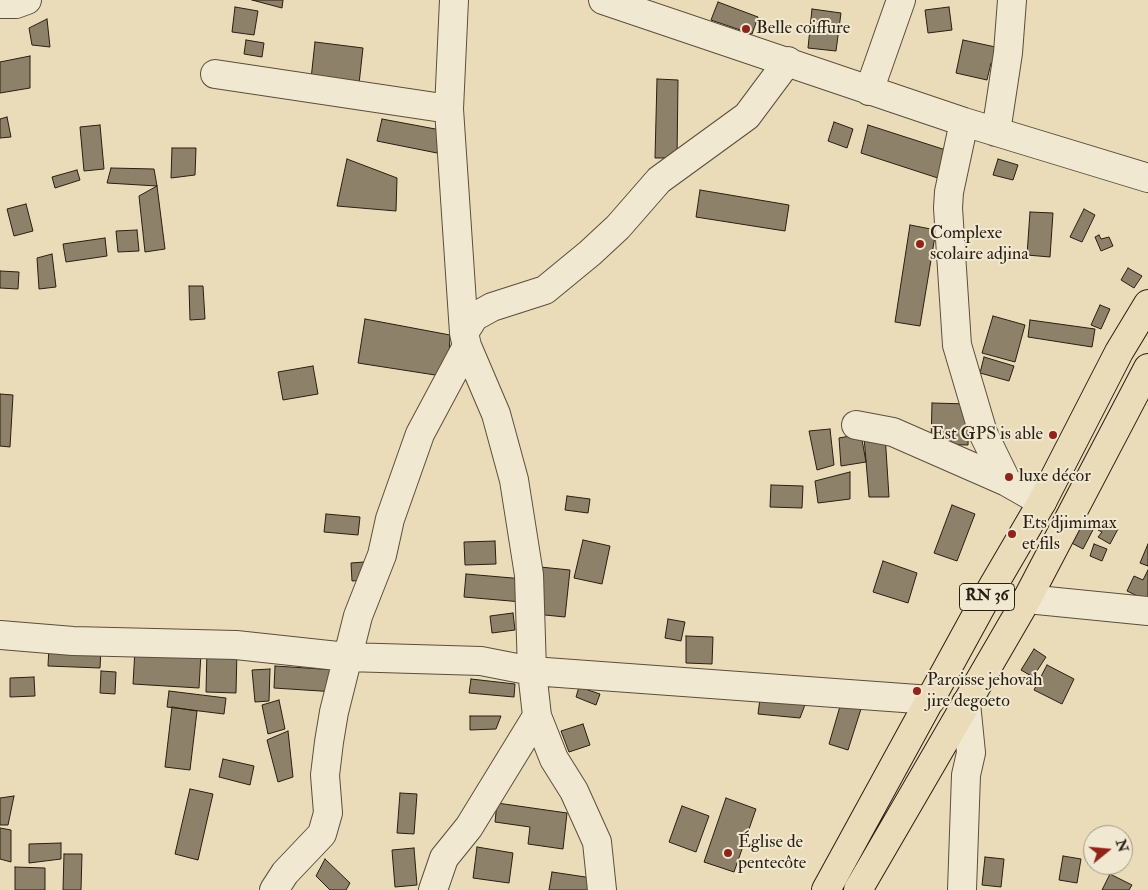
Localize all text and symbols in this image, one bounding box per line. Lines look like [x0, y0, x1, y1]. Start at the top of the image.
place label: Belle coiffure [756, 18, 850, 40]
marker: Belle coiffure [740, 23, 752, 35]
place label: Complexe scolaire adjina [930, 223, 1029, 266]
marker: Complexe scolaire adjina [914, 238, 926, 250]
place label: Est GPS is able [932, 424, 1043, 446]
marker: Est GPS is able [1047, 429, 1059, 441]
place label: luxe décor [1019, 466, 1091, 488]
marker: luxe décor [1003, 471, 1015, 483]
place label: Ets djimimax et fils [1022, 513, 1117, 556]
marker: Ets djimimax et fils [1006, 528, 1018, 540]
road number: RN 36 [960, 584, 1014, 610]
place label: Paroisse jehovah jire degoeto [927, 670, 1042, 712]
marker: Paroisse jehovah jire degoeto [911, 685, 923, 697]
north arrow [1083, 825, 1133, 875]
place label: Église de pentecôte [738, 832, 806, 874]
text: N [1112, 837, 1132, 854]
marker: Église de pentecôte [722, 847, 734, 859]

